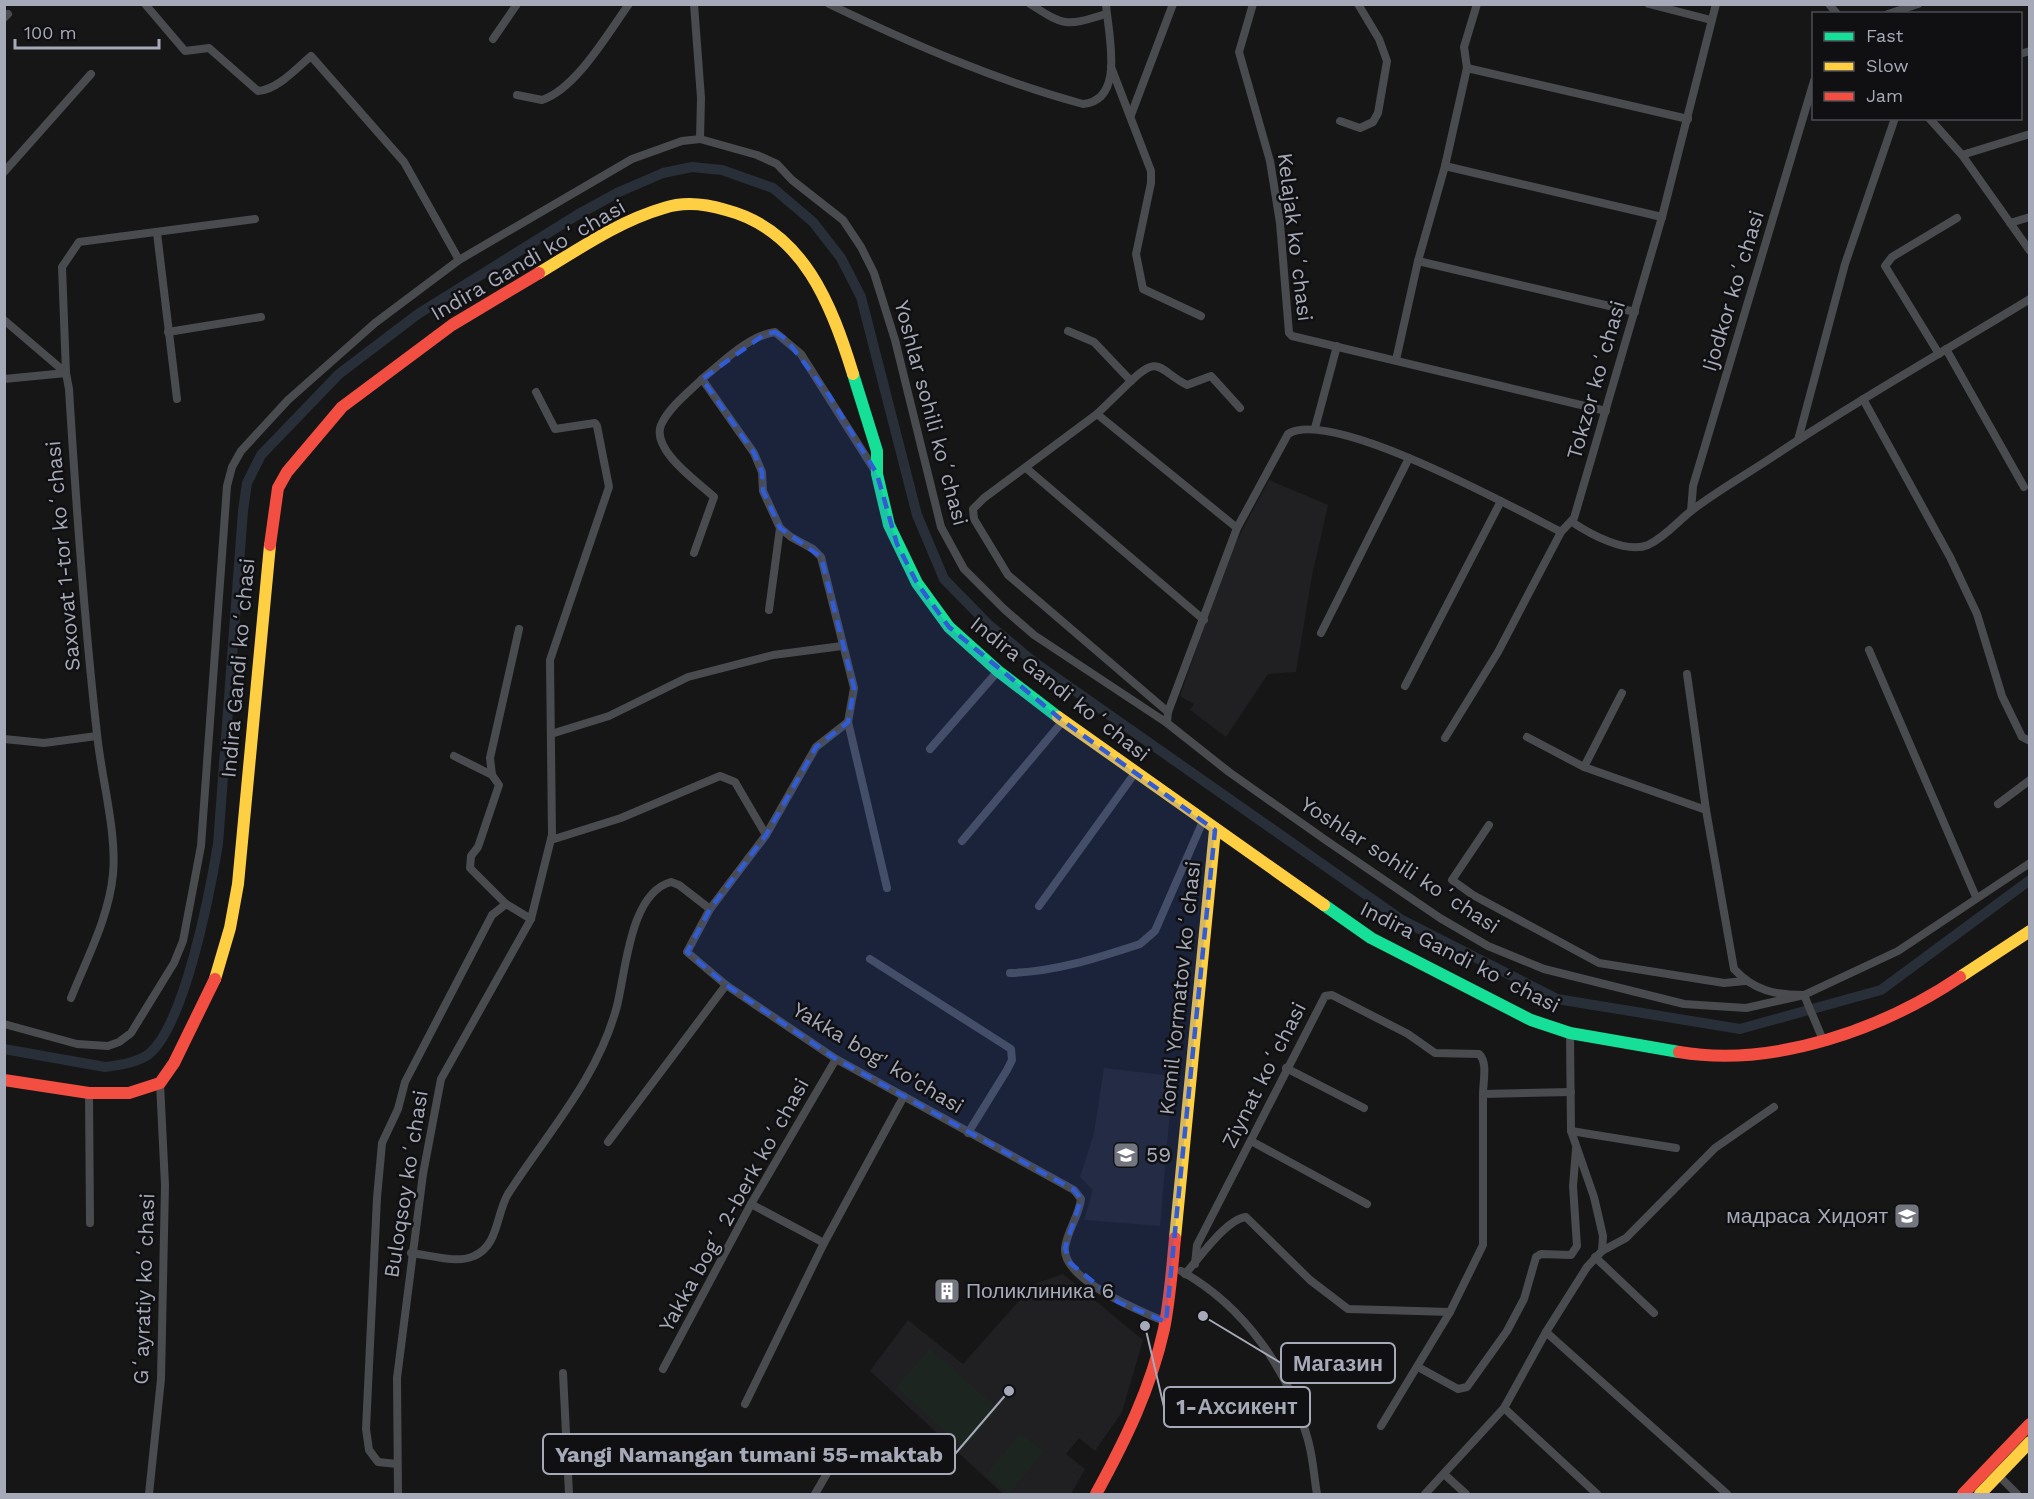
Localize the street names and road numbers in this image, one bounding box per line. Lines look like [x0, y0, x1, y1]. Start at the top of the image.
street label: Kelajak koʻchasi [1273, 151, 1318, 323]
street label: Indira Gandi koʻchasi [426, 194, 630, 326]
street label: Ijodkor koʻchasi [1696, 207, 1769, 374]
street label: Yoshlar sohili koʻchasi [889, 297, 974, 528]
street label: Tokzor koʻchasi [1561, 298, 1630, 462]
street label: Saxovat 1-tor koʻchasi [40, 440, 85, 672]
street label: Indira Gandi koʻchasi [215, 557, 260, 779]
street label: Indira Gandi koʻchasi [966, 611, 1155, 766]
street label: Yoshlar sohili koʻchasi [1296, 791, 1504, 938]
street label: Komil Yormatov koʻchasi [1154, 860, 1205, 1116]
street label: Indira Gandi koʻchasi [1356, 895, 1564, 1018]
street label: Yakka bog' ko'chasi [788, 997, 968, 1118]
street label: Ziynat koʻchasi [1216, 998, 1311, 1152]
street label: Yakka bogʻ 2-berk koʻchasi [653, 1074, 814, 1336]
street label: Buloqsoy koʻchasi [378, 1088, 433, 1280]
street label: Gʻayratiy koʻchasi [128, 1193, 159, 1385]

